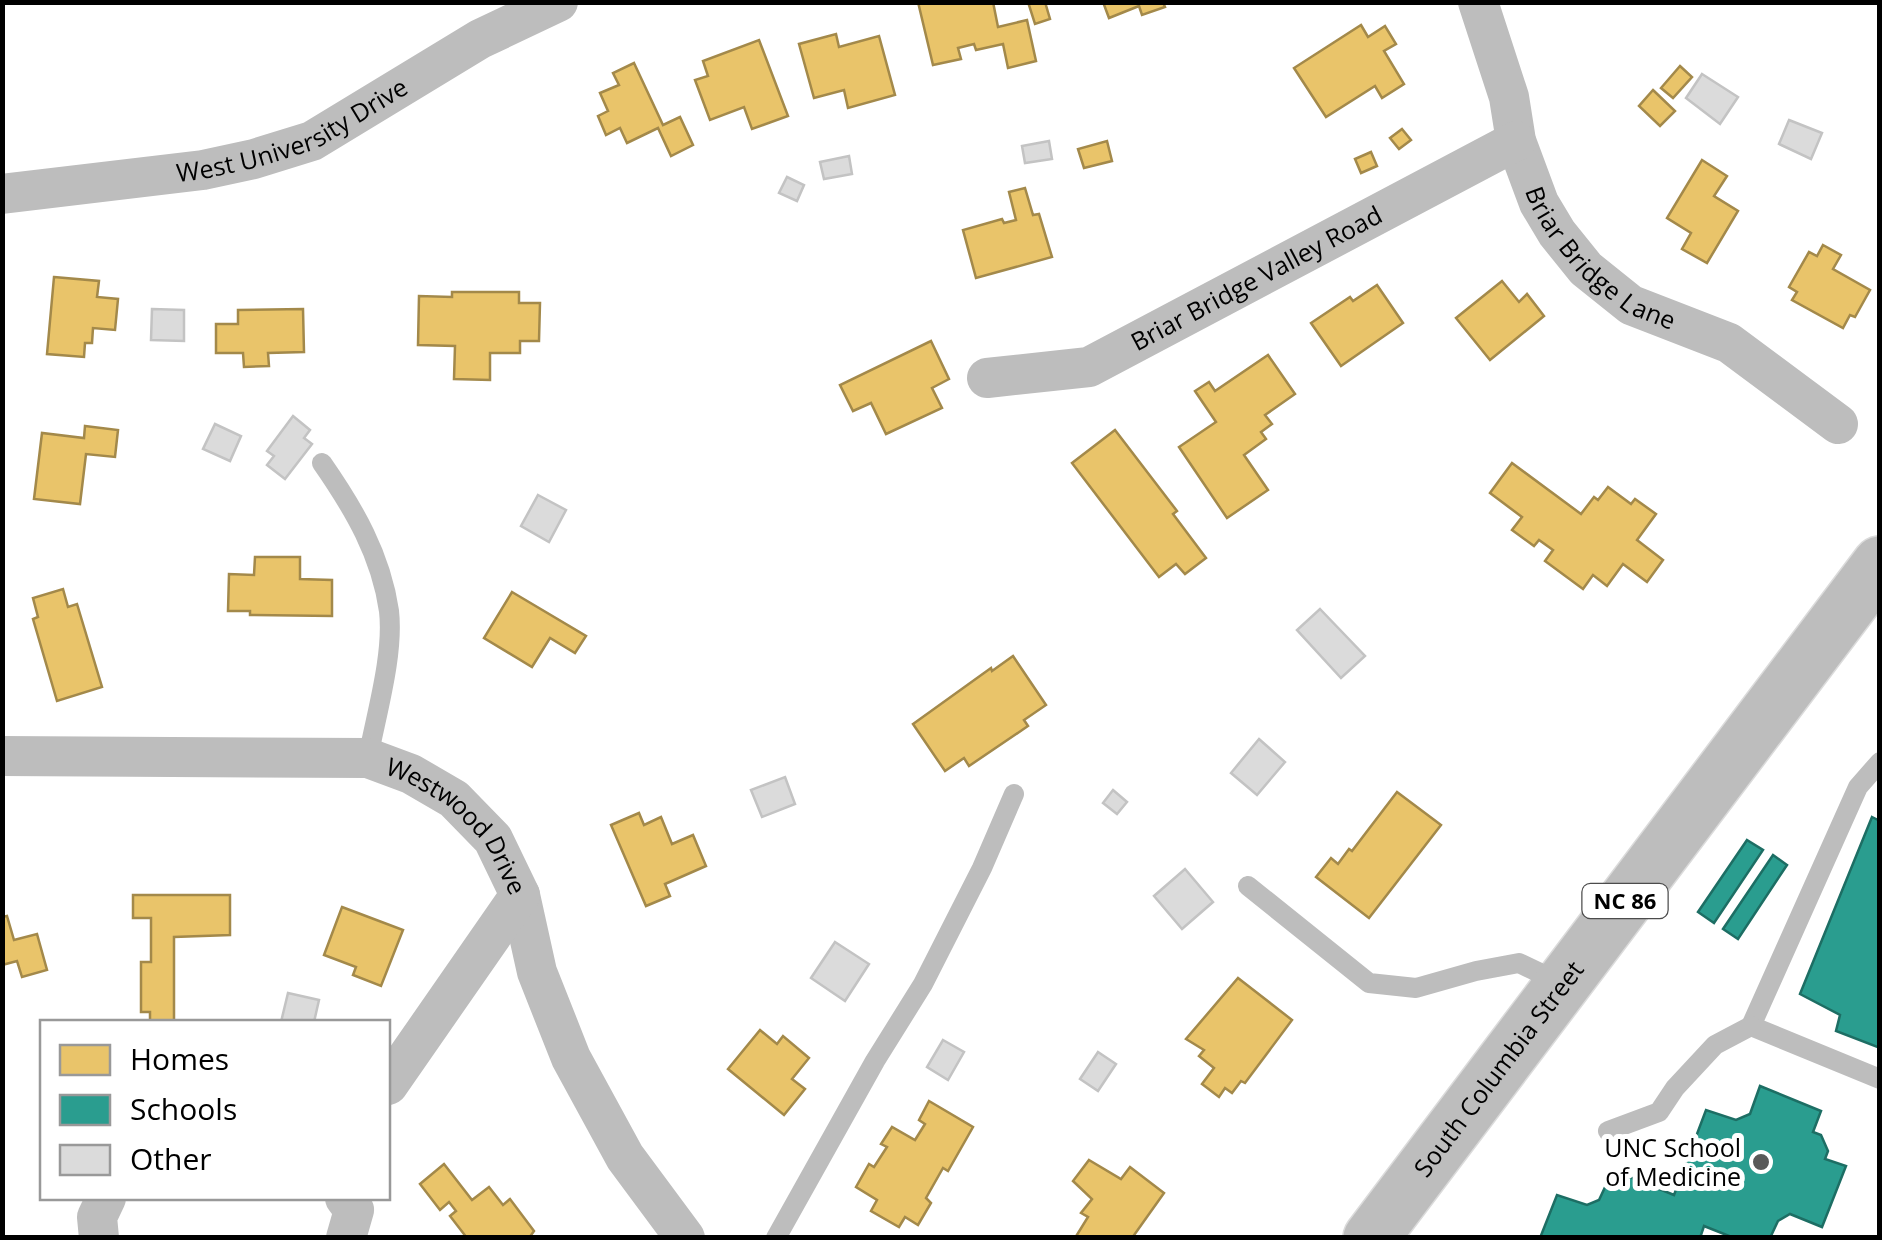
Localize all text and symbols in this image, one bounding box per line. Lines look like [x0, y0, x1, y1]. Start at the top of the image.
street label: West University Drive [174, 69, 413, 189]
street label: Briar Bridge Lane [1518, 181, 1681, 337]
street label: Briar Bridge Valley Road [1124, 197, 1387, 358]
street label: Westwood Drive [382, 748, 535, 900]
road number: NC 86 [1582, 884, 1668, 918]
street label: South Columbia Street [1405, 953, 1591, 1183]
legend [40, 1020, 390, 1200]
text: Homes [130, 1038, 229, 1079]
text: Schools [130, 1088, 237, 1129]
place label: UNC School of Medicine [1604, 1130, 1741, 1193]
text: Other [130, 1138, 212, 1179]
marker: UNC School of Medicine [1750, 1151, 1772, 1173]

